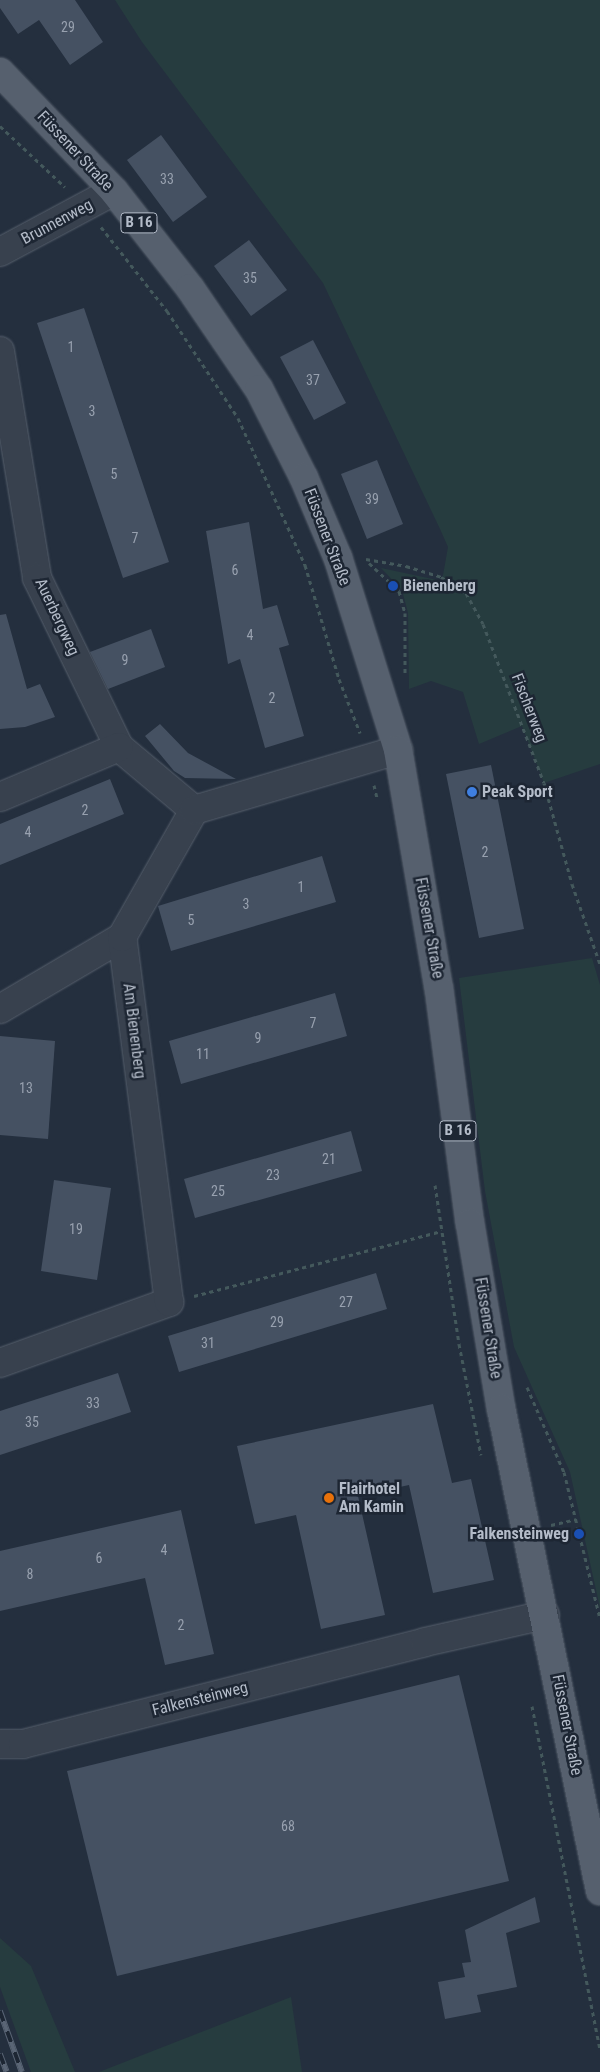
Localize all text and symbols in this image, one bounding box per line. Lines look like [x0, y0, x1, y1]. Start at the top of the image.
house number: 29 [61, 19, 75, 35]
street label: Füssener Straße [33, 107, 117, 195]
house number: 33 [160, 171, 174, 187]
street label: Brunnenweg [18, 195, 96, 249]
road number: B 16 [120, 210, 158, 236]
house number: 35 [243, 270, 257, 286]
house number: 1 [68, 339, 74, 355]
house number: 37 [306, 372, 320, 388]
house number: 3 [89, 403, 95, 419]
house number: 5 [111, 466, 117, 482]
street label: Füssener Straße [300, 486, 354, 588]
house number: 39 [365, 491, 379, 507]
house number: 7 [132, 530, 138, 546]
house number: 6 [232, 562, 238, 578]
street label: Auerbergweg [31, 575, 83, 659]
place label: Bienenberg [403, 576, 476, 596]
marker: Bienenberg [387, 580, 399, 592]
house number: 4 [247, 627, 253, 643]
house number: 9 [122, 652, 128, 668]
street label: Fischerweg [507, 671, 551, 745]
house number: 2 [269, 690, 275, 706]
place label: Peak Sport [482, 782, 553, 802]
marker: Peak Sport [466, 786, 478, 798]
house number: 2 [82, 802, 88, 818]
house number: 4 [25, 824, 31, 840]
house number: 2 [482, 844, 488, 860]
street label: Füssener Straße [411, 876, 447, 980]
house number: 1 [298, 879, 304, 895]
house number: 3 [243, 896, 249, 912]
house number: 5 [188, 912, 194, 928]
street label: Am Bienenberg [119, 982, 149, 1080]
house number: 7 [310, 1015, 316, 1031]
house number: 9 [255, 1030, 261, 1046]
house number: 11 [196, 1046, 210, 1062]
house number: 13 [19, 1080, 33, 1096]
road number: B 16 [439, 1118, 477, 1144]
house number: 21 [322, 1151, 336, 1167]
house number: 23 [266, 1167, 280, 1183]
house number: 25 [211, 1183, 225, 1199]
house number: 19 [69, 1221, 83, 1237]
street label: Füssener Straße [471, 1276, 505, 1380]
house number: 27 [339, 1294, 353, 1310]
house number: 29 [270, 1314, 284, 1330]
house number: 31 [201, 1335, 215, 1351]
house number: 33 [86, 1395, 100, 1411]
house number: 35 [25, 1414, 39, 1430]
place label: Flairhotel Am Kamin [339, 1479, 404, 1517]
marker: Flairhotel Am Kamin [323, 1492, 335, 1504]
place label: Falkensteinweg [469, 1524, 569, 1544]
marker: Falkensteinweg [573, 1528, 585, 1540]
house number: 4 [161, 1542, 167, 1558]
house number: 6 [96, 1550, 102, 1566]
house number: 8 [27, 1566, 33, 1582]
house number: 2 [178, 1617, 184, 1633]
street label: Füssener Straße [548, 1673, 586, 1777]
street label: Falkensteinweg [150, 1678, 250, 1720]
house number: 68 [281, 1818, 295, 1834]

